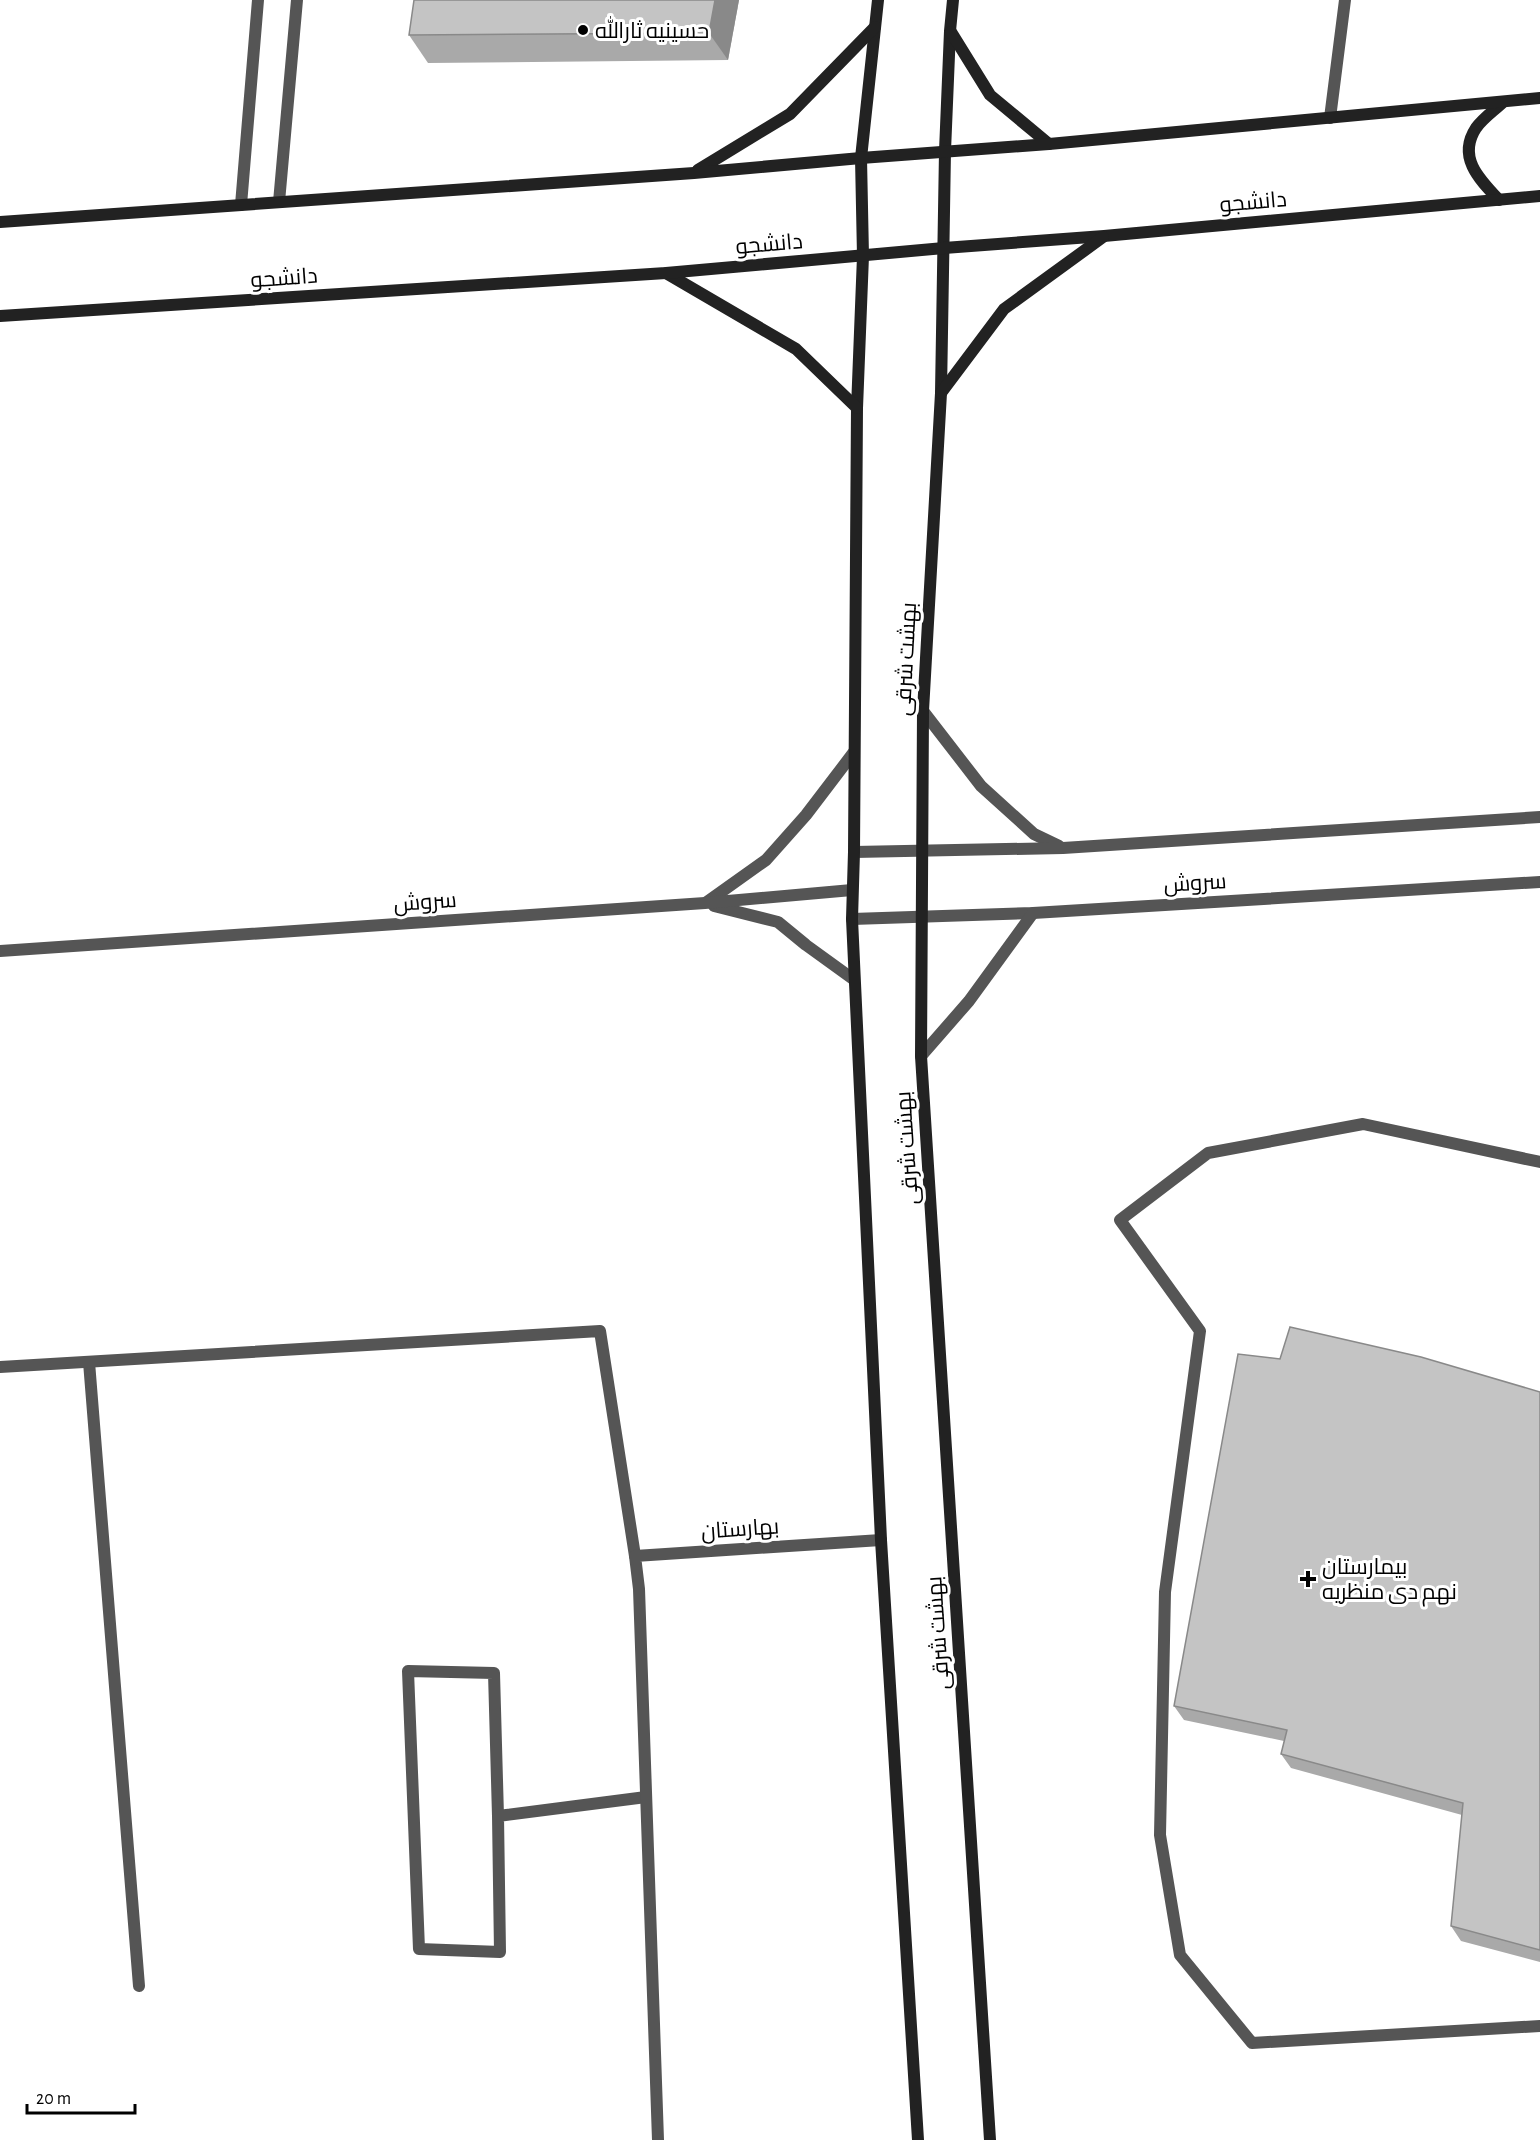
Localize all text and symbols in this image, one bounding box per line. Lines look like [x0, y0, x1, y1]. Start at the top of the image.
place label: حسینیه ثارالله [595, 16, 709, 43]
marker: حسینیه ثارالله [576, 23, 590, 37]
street label: دانشجو [1219, 188, 1288, 217]
street label: دانشجو [735, 230, 804, 259]
street label: دانشجو [250, 265, 318, 292]
street label: بهشت شرقی [892, 602, 922, 717]
street label: سروش [1163, 870, 1227, 898]
street label: سروش [393, 889, 457, 917]
street label: بهشت شرقی [892, 1090, 924, 1205]
street label: بهارستان [700, 1515, 780, 1545]
place label: بیمارستان نهم دی منظریه [1322, 1556, 1457, 1607]
marker: بیمارستان نهم دی منظریه [1299, 1570, 1317, 1588]
street label: بهشت شرقی [923, 1575, 955, 1690]
scale bar [27, 2077, 135, 2115]
text: 20 m [36, 2090, 71, 2108]

